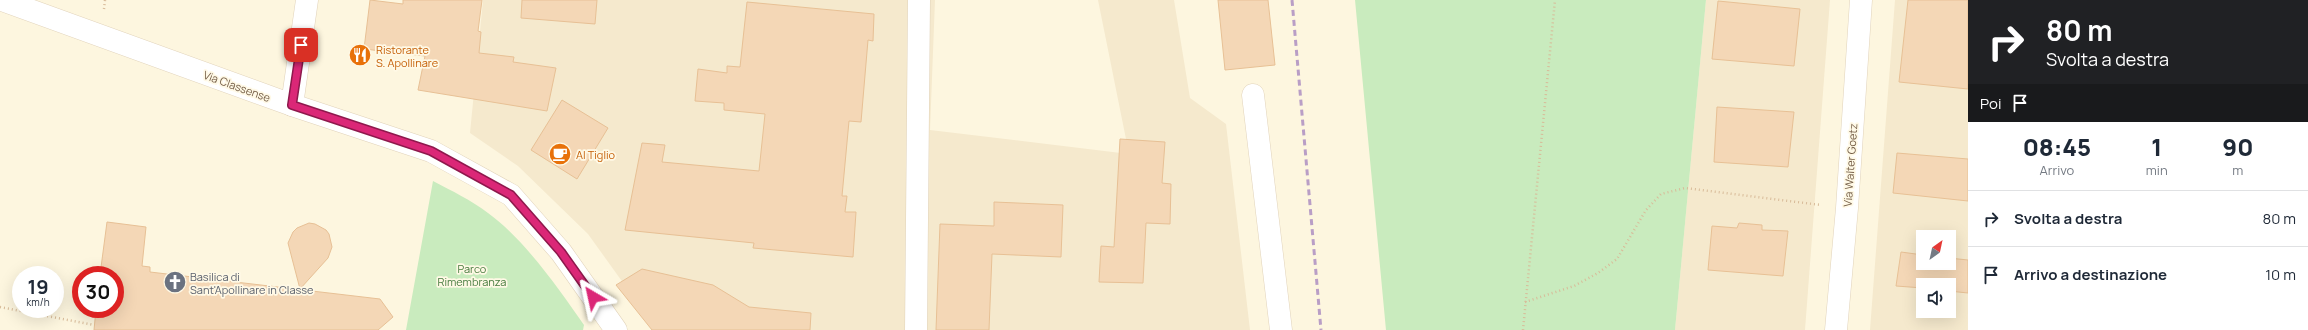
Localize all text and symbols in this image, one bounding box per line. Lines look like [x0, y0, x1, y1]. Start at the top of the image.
text: 80 m [2046, 11, 2112, 49]
icon: right [1980, 16, 2032, 68]
pin [284, 28, 318, 62]
icon: arrive [290, 34, 312, 56]
restaurant icon: Ristorante S. Apollinare [347, 42, 373, 68]
place label: Ristorante S. Apollinare [376, 42, 439, 70]
text: Svolta a destra [2046, 47, 2169, 71]
street label: Via Classense [201, 67, 273, 105]
icon: arrive [2009, 92, 2031, 114]
text: Poi [1980, 93, 2001, 114]
street label: Via Walter Goetz [1840, 123, 1860, 207]
text: 08:45 [2023, 130, 2091, 163]
text: 1 [2151, 130, 2162, 163]
text: 90 [2222, 130, 2253, 163]
cafe icon: Al Tiglio [547, 141, 573, 167]
place label: Al Tiglio [576, 147, 616, 162]
text: Arrivo [2040, 161, 2074, 179]
text: min [2146, 161, 2168, 179]
text: m [2232, 161, 2243, 179]
icon: right [1980, 208, 2002, 230]
text: Svolta a destra [2014, 208, 2122, 229]
text: 80 m [2262, 208, 2296, 229]
north arrow [1916, 230, 1956, 270]
map controls [1916, 230, 1956, 318]
park label: Parco Rimembranza [438, 261, 506, 289]
icon: arrive [1980, 264, 2002, 286]
text: Arrivo a destinazione [2014, 264, 2167, 285]
text: 10 m [2265, 264, 2296, 285]
speed limit sign: 30 [72, 266, 124, 318]
church icon: Basilica di Sant'Apollinare in Classe [162, 269, 188, 295]
place label: Basilica di Sant'Apollinare in Classe [190, 269, 314, 297]
text: 19 [27, 273, 49, 300]
position arrow [572, 276, 614, 318]
button: sound [1916, 278, 1956, 318]
text: km/h [26, 295, 50, 309]

